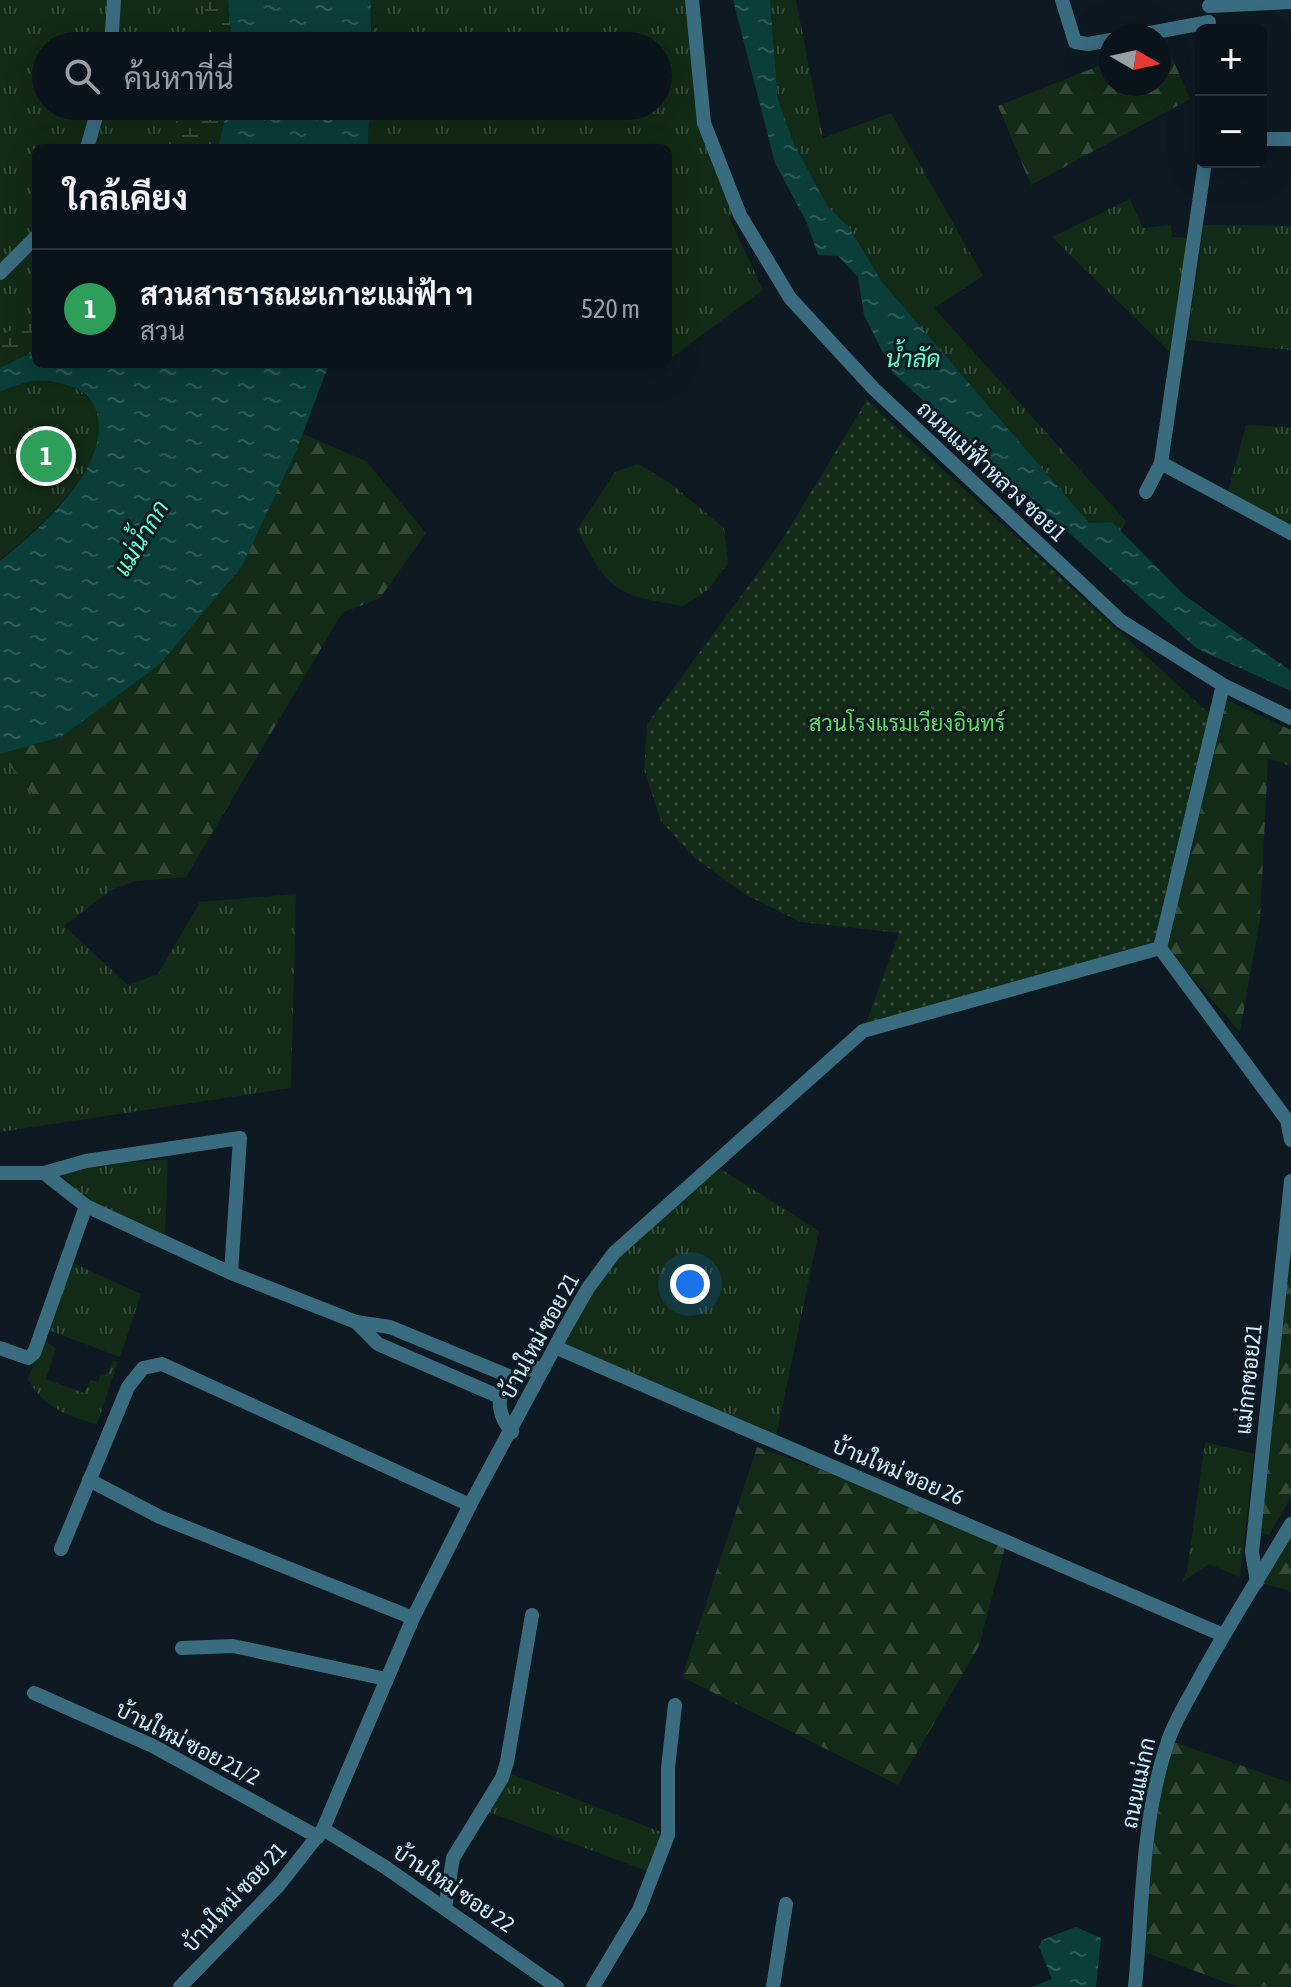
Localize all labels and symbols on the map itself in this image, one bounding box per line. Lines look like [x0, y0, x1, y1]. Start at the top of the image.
north arrow [1099, 24, 1171, 96]
water label: น้ำลัด [885, 339, 941, 372]
street label: ถนนแม่ฟ้าหลวง ซอย1 [912, 395, 1072, 547]
pin: 1 [20, 426, 72, 486]
water label: แม่น้ำกก [103, 492, 174, 581]
park label: สวนโรงแรมเวียงอินทร์ [809, 709, 1005, 736]
your location [670, 1264, 710, 1304]
street label: บ้านใหม่ ซอย 21 [493, 1268, 584, 1404]
street label: แม่กกซอย21 [1229, 1322, 1267, 1436]
street label: บ้านใหม่ ซอย 26 [828, 1431, 968, 1510]
street label: บ้านใหม่ ซอย 21/2 [112, 1695, 265, 1791]
street label: ถนนแม่กก [1116, 1735, 1160, 1831]
street label: บ้านใหม่ ซอย 21 [176, 1836, 291, 1957]
street label: บ้านใหม่ ซอย 22 [389, 1837, 520, 1938]

